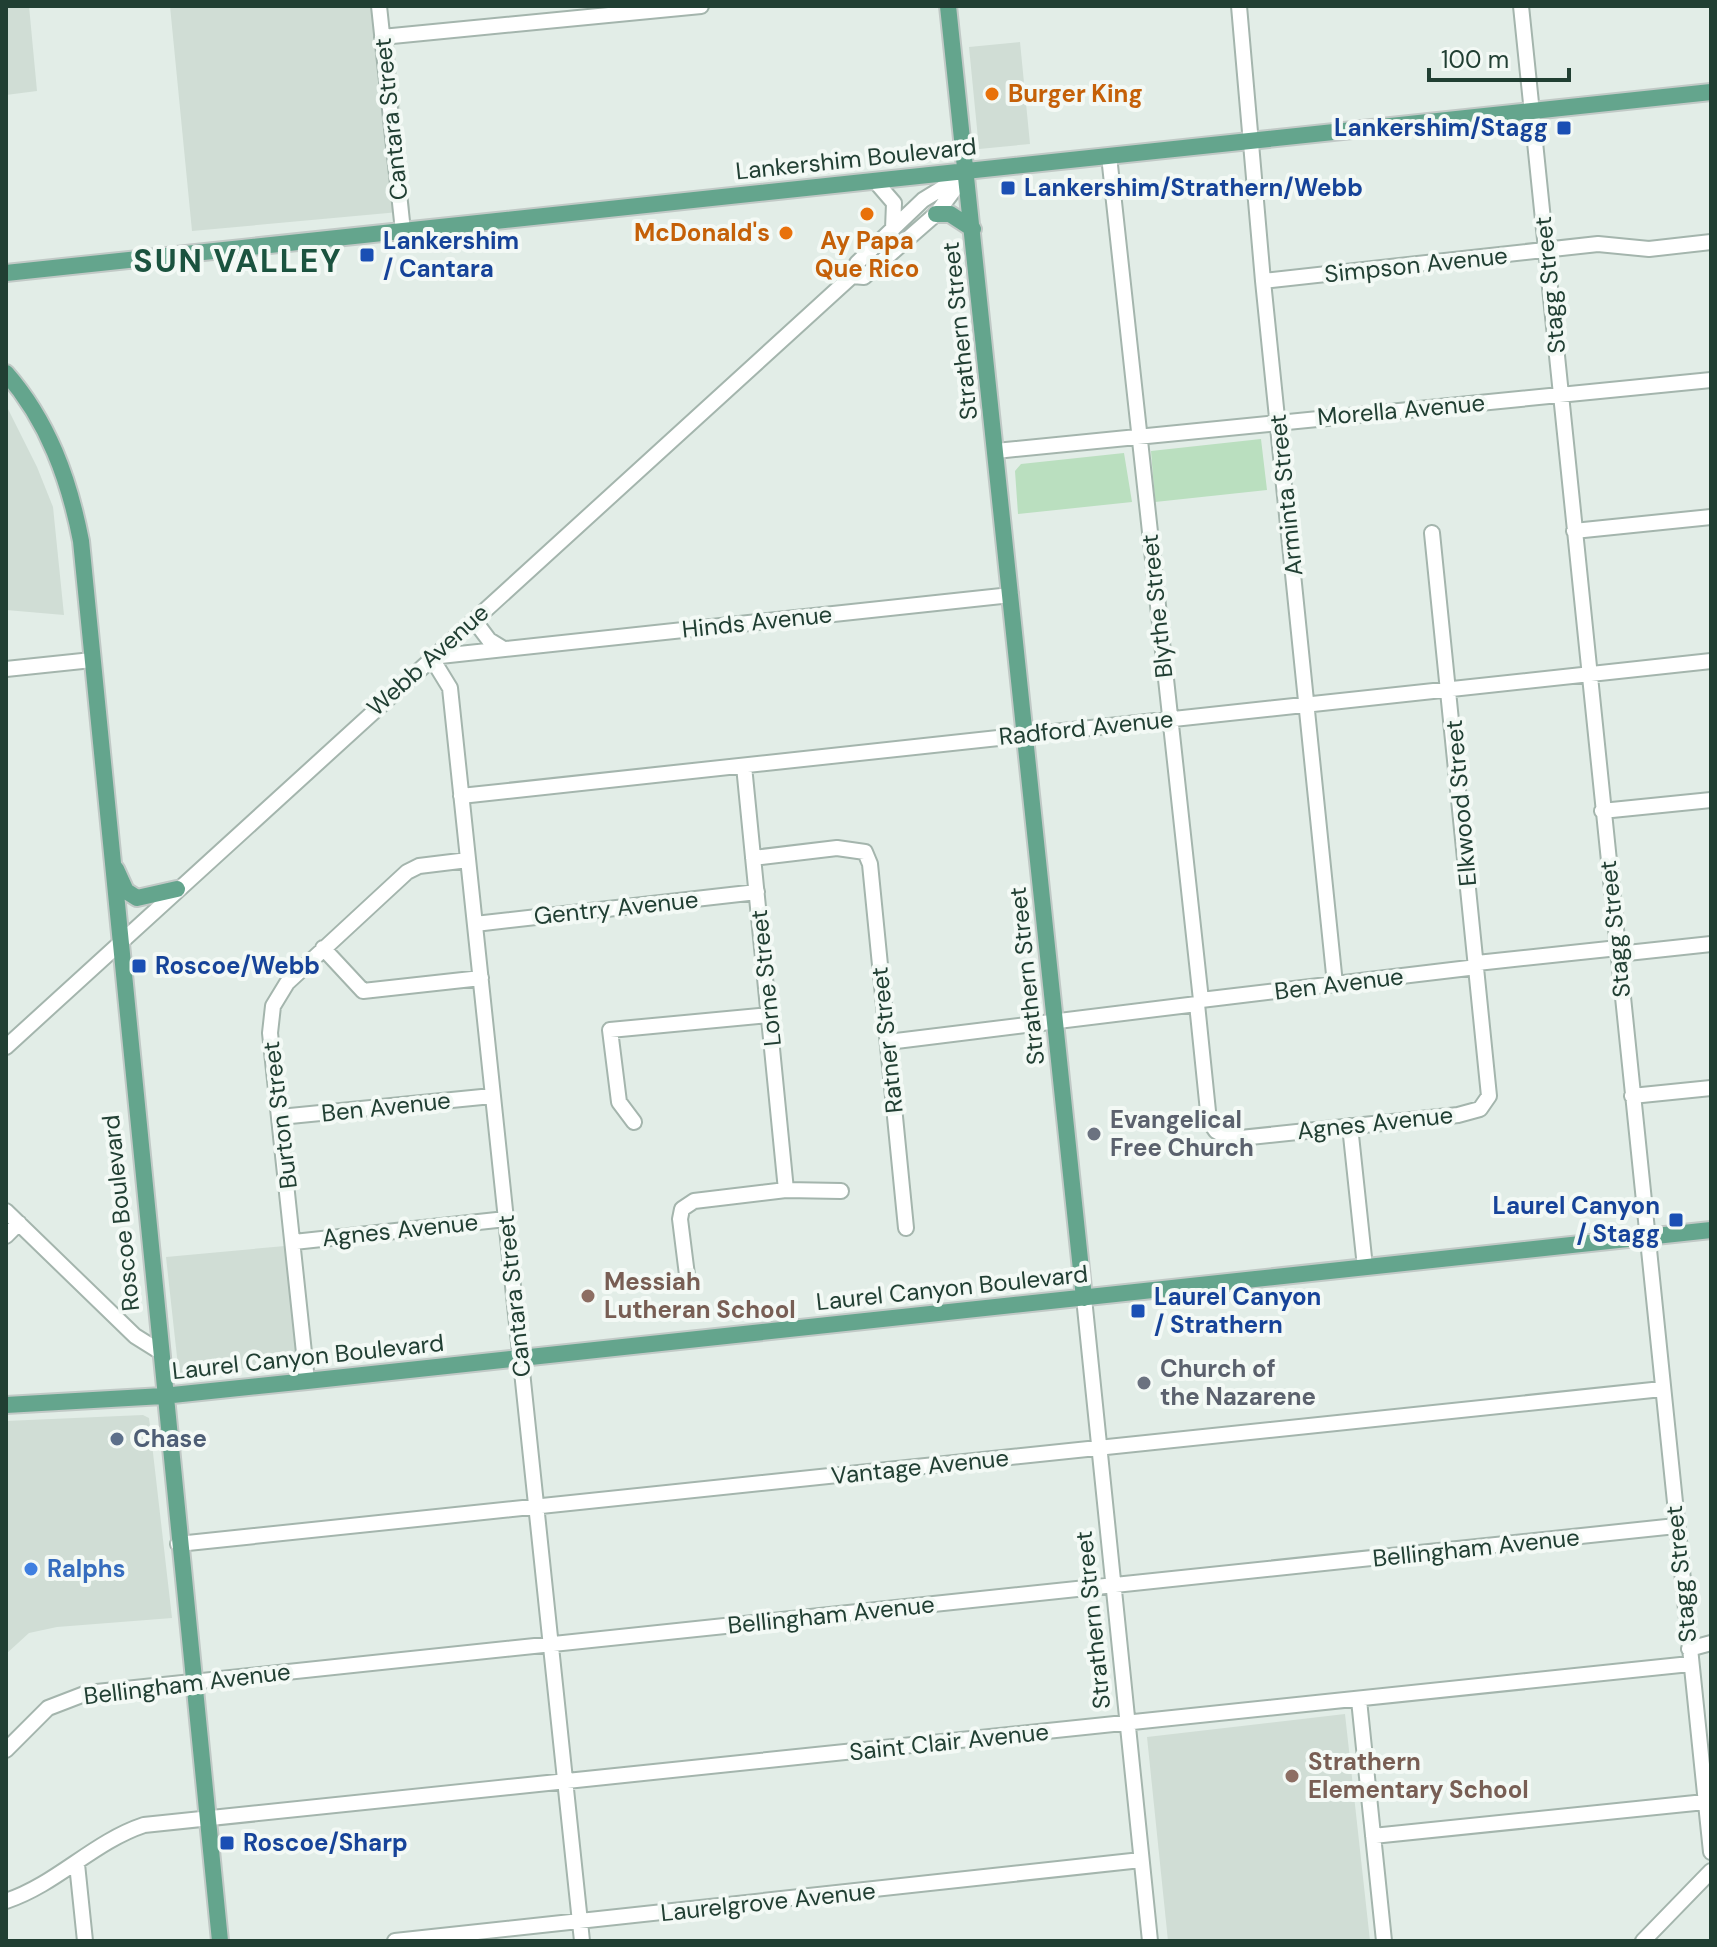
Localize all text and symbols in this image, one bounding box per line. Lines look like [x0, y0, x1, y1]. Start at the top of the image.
scale bar [1429, 32, 1569, 82]
street label: Cantara Street [367, 36, 414, 202]
text: 100 m [1441, 44, 1509, 75]
place label: Burger King [1008, 78, 1143, 109]
marker: Burger King [983, 85, 1001, 103]
place label: Lankershim/Stagg [1334, 112, 1548, 143]
marker: Lankershim/Stagg [1555, 119, 1573, 137]
street label: Lankershim Boulevard [734, 130, 978, 187]
place label: Lankershim/Strathern/Webb [1024, 172, 1363, 203]
marker: Lankershim/Strathern/Webb [999, 179, 1017, 197]
marker: Ay Papa Que Rico [858, 205, 876, 223]
street label: Stagg Street [1527, 215, 1572, 355]
place label: McDonald's [634, 217, 770, 248]
marker: McDonald's [777, 224, 795, 242]
place label: Lankershim / Cantara [383, 225, 519, 284]
place label: Ay Papa Que Rico [815, 225, 919, 284]
street label: Simpson Avenue [1323, 239, 1509, 290]
district label: SUN VALLEY [133, 240, 343, 282]
street label: Strathern Street [935, 241, 984, 422]
marker: Lankershim / Cantara [358, 246, 376, 264]
street label: Morella Avenue [1316, 387, 1486, 432]
street label: Arminta Street [1262, 413, 1309, 578]
street label: Blythe Street [1134, 533, 1179, 679]
street label: Webb Avenue [360, 597, 495, 723]
street label: Hinds Avenue [680, 598, 834, 645]
street label: Radford Avenue [997, 703, 1175, 752]
street label: Elkwood Street [1438, 719, 1483, 887]
street label: Stagg Street [1592, 859, 1637, 999]
street label: Gentry Avenue [532, 883, 700, 932]
street label: Strathern Street [1002, 886, 1051, 1067]
street label: Lorne Street [743, 908, 788, 1048]
place label: Roscoe/Webb [155, 950, 320, 981]
marker: Roscoe/Webb [130, 957, 148, 975]
street label: Ben Avenue [1273, 960, 1405, 1007]
street label: Ratner Street [863, 965, 910, 1115]
street label: Burton Street [255, 1039, 304, 1191]
street label: Ben Avenue [320, 1084, 452, 1129]
street label: Agnes Avenue [1295, 1099, 1455, 1146]
place label: Evangelical Free Church [1110, 1104, 1254, 1163]
street label: Roscoe Boulevard [95, 1113, 146, 1313]
marker: Evangelical Free Church [1085, 1125, 1103, 1143]
place label: Laurel Canyon / Stagg [1493, 1190, 1660, 1249]
street label: Agnes Avenue [320, 1206, 480, 1253]
marker: Laurel Canyon / Stagg [1667, 1211, 1685, 1229]
street label: Cantara Street [490, 1213, 537, 1379]
street label: Laurel Canyon Boulevard [815, 1258, 1089, 1317]
place label: Messiah Lutheran School [604, 1266, 796, 1325]
place label: Laurel Canyon / Strathern [1154, 1281, 1321, 1340]
marker: Messiah Lutheran School [579, 1287, 597, 1305]
marker: Laurel Canyon / Strathern [1129, 1302, 1147, 1320]
street label: Laurel Canyon Boulevard [171, 1327, 445, 1386]
place label: Church of the Nazarene [1160, 1353, 1316, 1412]
marker: Church of the Nazarene [1135, 1374, 1153, 1392]
place label: Chase [133, 1423, 207, 1454]
marker: Chase [108, 1430, 126, 1448]
street label: Vantage Avenue [830, 1442, 1010, 1491]
street label: Stagg Street [1658, 1504, 1703, 1644]
street label: Bellingham Avenue [1371, 1521, 1581, 1574]
street label: Strathern Street [1068, 1530, 1117, 1711]
place label: Ralphs [47, 1553, 125, 1584]
marker: Ralphs [22, 1560, 40, 1578]
street label: Bellingham Avenue [726, 1588, 936, 1641]
street label: Bellingham Avenue [82, 1655, 292, 1712]
street label: Saint Clair Avenue [848, 1716, 1050, 1767]
place label: Strathern Elementary School [1308, 1746, 1529, 1805]
marker: Strathern Elementary School [1283, 1767, 1301, 1785]
place label: Roscoe/Sharp [243, 1827, 408, 1858]
marker: Roscoe/Sharp [218, 1834, 236, 1852]
street label: Laurelgrove Avenue [659, 1875, 877, 1928]

